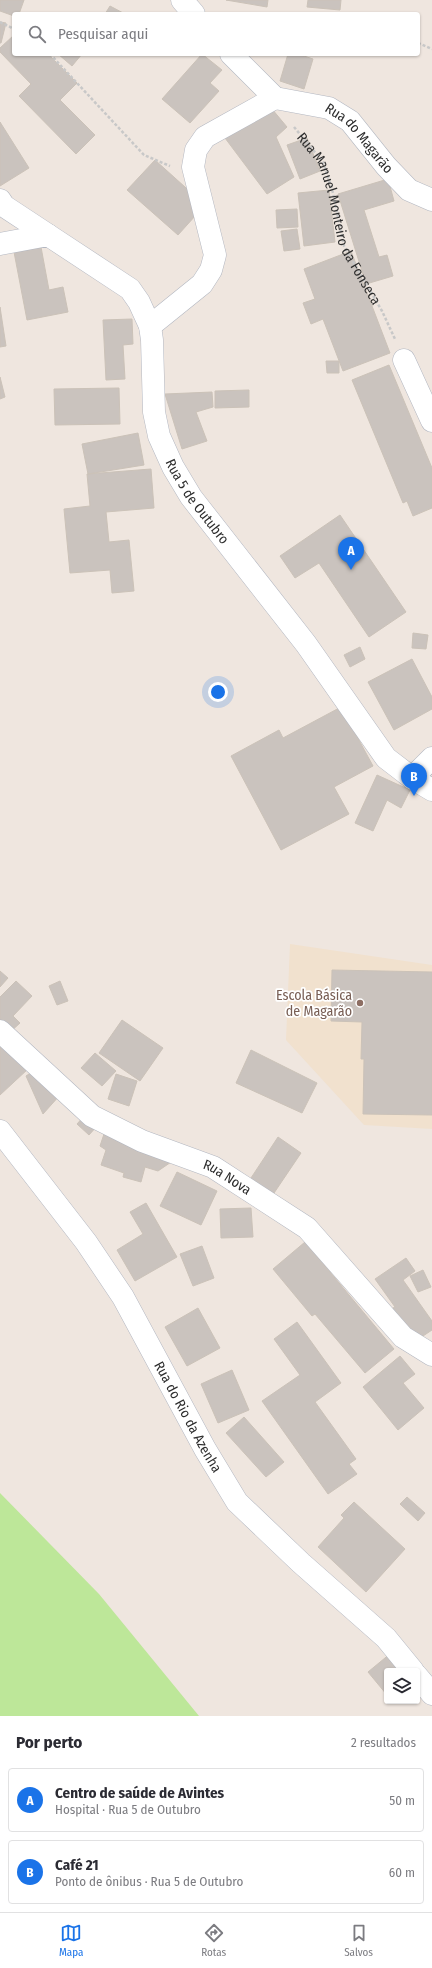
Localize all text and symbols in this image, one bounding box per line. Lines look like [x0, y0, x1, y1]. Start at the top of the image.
search box [12, 12, 420, 56]
icon: search [26, 23, 48, 45]
text: Pesquisar aqui [58, 25, 148, 43]
street label: Rua do Magarão [322, 100, 396, 177]
street label: Rua Manuel Monteiro da Fonseca [293, 129, 384, 308]
street label: Rua 5 de Outubro [162, 456, 232, 547]
pin: A [338, 537, 364, 570]
your location [208, 682, 228, 702]
pin: B [401, 763, 427, 796]
place label: Escola Básica de Magarão [276, 987, 352, 1020]
marker: Escola Básica de Magarão [355, 998, 365, 1008]
street label: Rua Nova [201, 1156, 255, 1199]
street label: Rua do Rio da Azenha [150, 1358, 225, 1476]
map controls [384, 1668, 420, 1704]
button: layers [384, 1668, 420, 1704]
text: Por perto [16, 1732, 82, 1753]
text: 2 resultados [351, 1735, 416, 1750]
text: Centro de saúde de Avintes [55, 1784, 224, 1802]
text: A [26, 1793, 34, 1808]
text: 50 m [389, 1793, 415, 1808]
text: Hospital · Rua 5 de Outubro [55, 1802, 201, 1817]
text: Café 21 [55, 1856, 99, 1874]
text: B [26, 1865, 34, 1880]
text: 60 m [389, 1865, 415, 1880]
text: Ponto de ônibus · Rua 5 de Outubro [55, 1874, 243, 1889]
tab: Mapa [59, 1922, 83, 1959]
tab: Rotas [201, 1922, 226, 1959]
tab: Salvos [344, 1922, 373, 1959]

